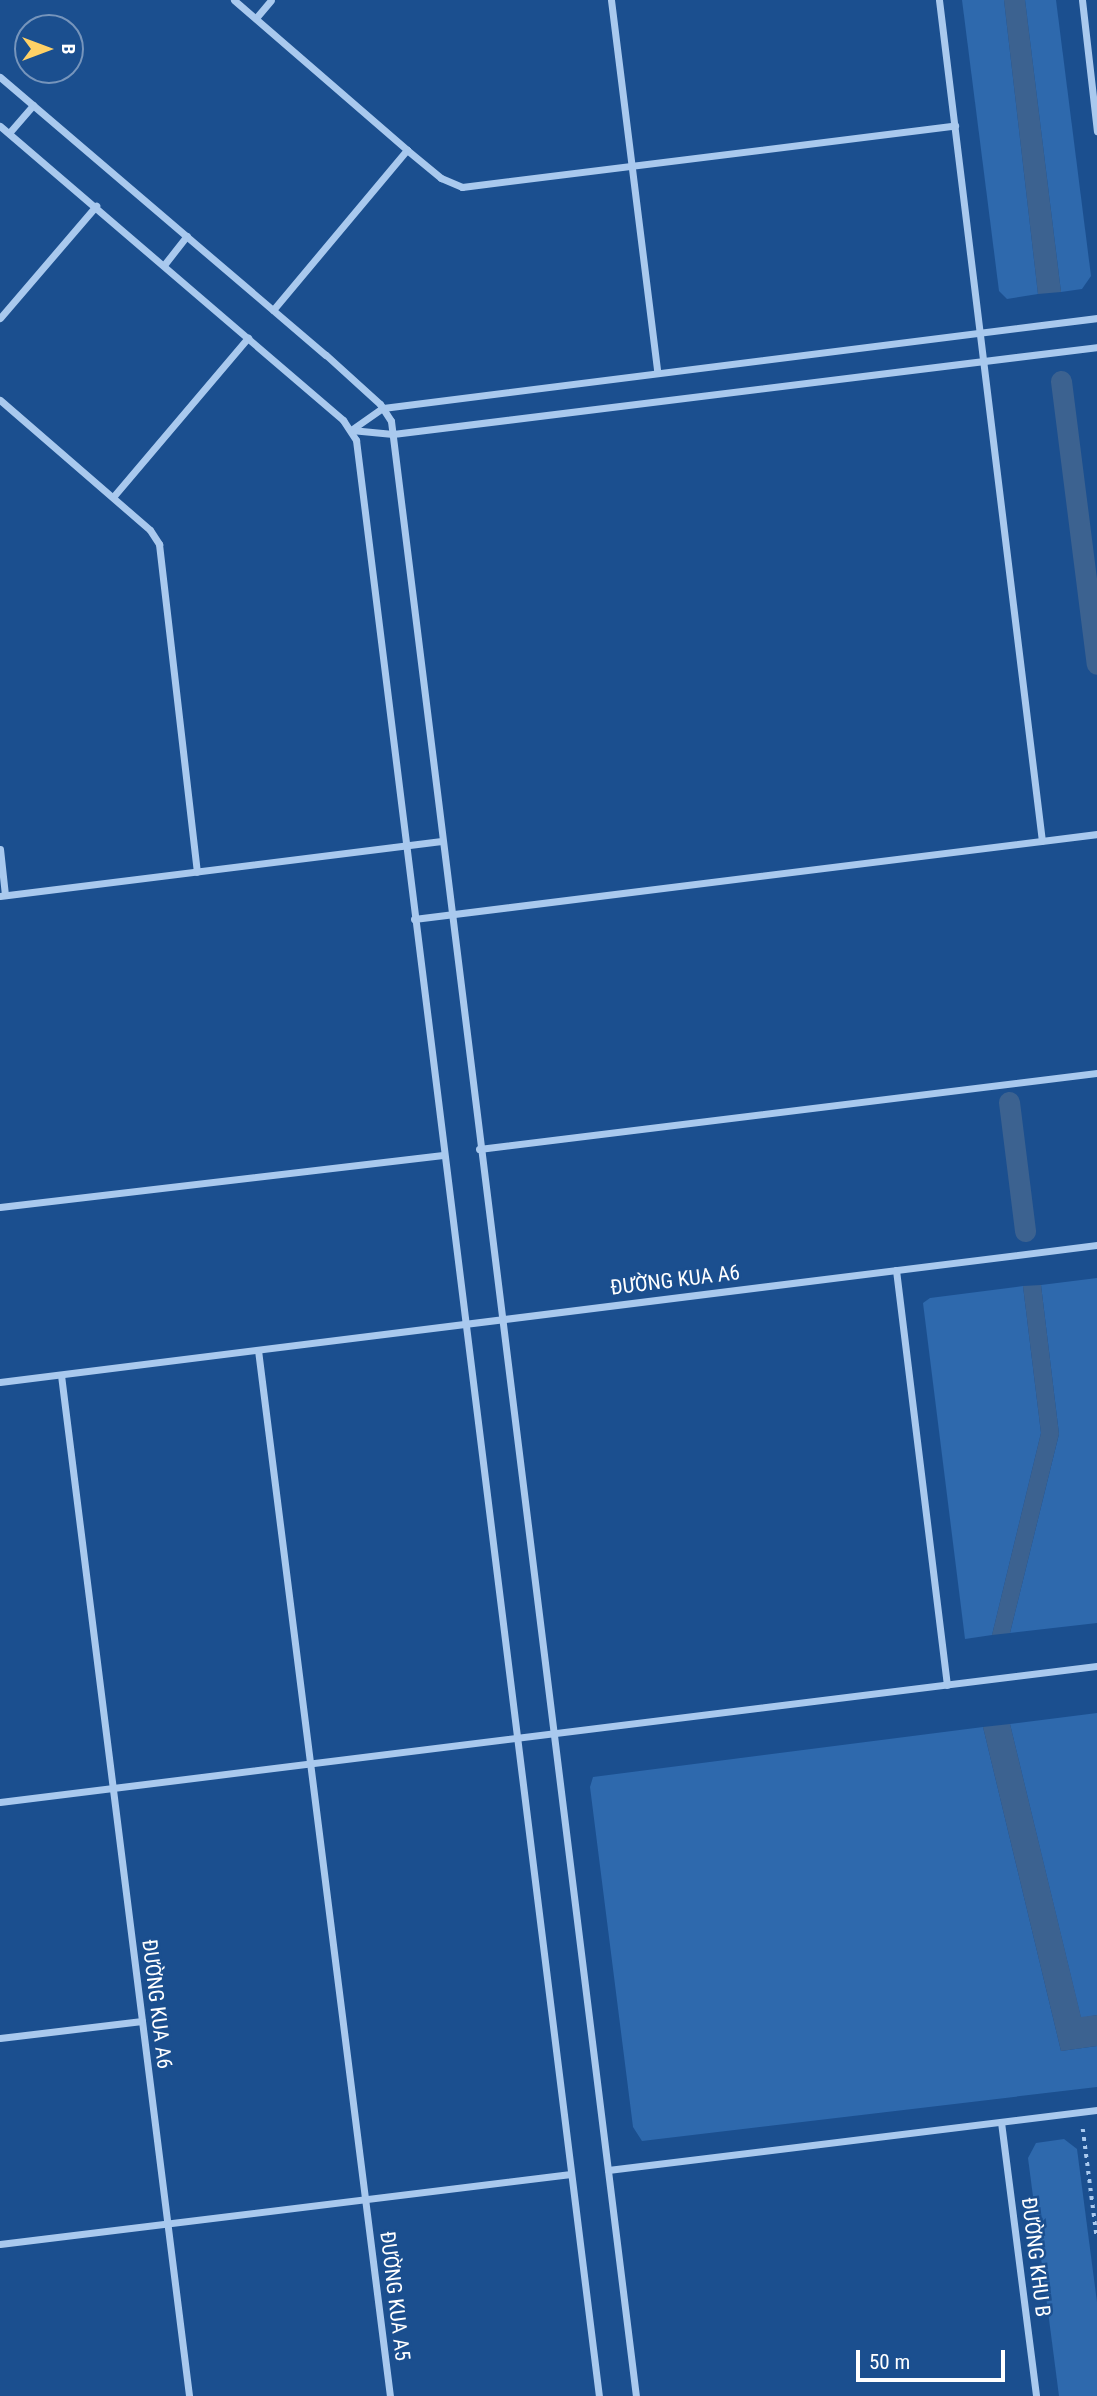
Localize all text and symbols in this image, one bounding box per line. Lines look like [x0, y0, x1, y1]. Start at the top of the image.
north arrow [14, 14, 84, 84]
text: B [57, 44, 80, 54]
street label: ĐƯỜNG KUA A6 [609, 1260, 741, 1300]
street label: ĐƯỜNG KUA A6 [137, 1938, 177, 2070]
street label: ĐƯỜNG KHU B [1016, 2196, 1056, 2318]
street label: ĐƯỜNG KUA A5 [375, 2230, 415, 2362]
scale bar [859, 2336, 1008, 2380]
text: 50 m [869, 2350, 910, 2374]

